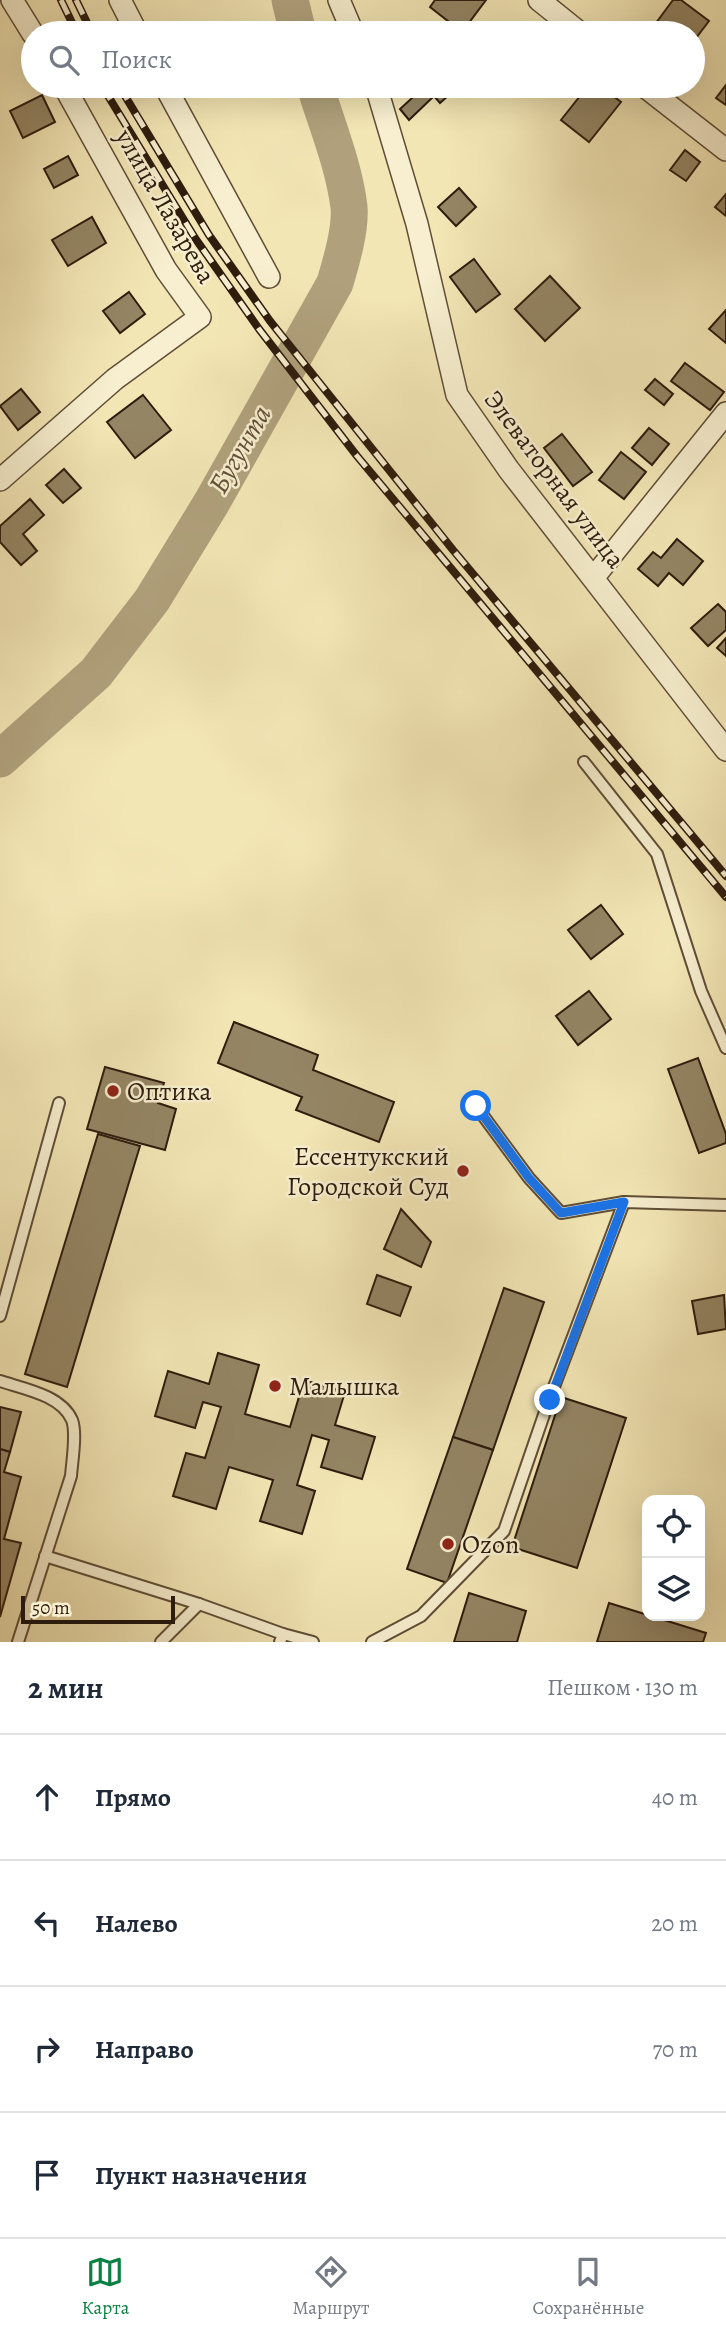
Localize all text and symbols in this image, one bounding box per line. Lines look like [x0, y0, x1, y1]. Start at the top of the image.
search box [21, 21, 705, 98]
icon: search [45, 41, 83, 79]
text: Поиск [101, 42, 172, 77]
street label: улица Лазарева [107, 122, 224, 290]
street label: Элеваторная улица [476, 383, 633, 576]
water label: Бугунта [199, 398, 280, 501]
place label: Оптика [127, 1074, 212, 1109]
marker: Оптика [105, 1083, 121, 1099]
route start [460, 1090, 491, 1121]
place label: Ессентукский Городской Суд [287, 1139, 449, 1204]
marker: Ессентукский Городской Суд [455, 1163, 471, 1179]
place label: Малышка [289, 1369, 399, 1404]
marker: Малышка [267, 1378, 283, 1394]
route end [534, 1384, 565, 1415]
map controls [642, 1495, 705, 1621]
button: locate [642, 1495, 705, 1558]
place label: Ozon [462, 1527, 519, 1562]
marker: Ozon [440, 1536, 456, 1552]
button: layers [642, 1558, 705, 1621]
scale bar [21, 1593, 175, 1625]
text: 50 m [32, 1595, 70, 1621]
text: 2 мин [28, 1668, 103, 1708]
text: Пешком · 130 m [547, 1672, 698, 1703]
icon: ahead [28, 1778, 66, 1816]
text: Прямо [95, 1780, 171, 1815]
text: 40 m [652, 1782, 698, 1813]
icon: left [28, 1904, 66, 1942]
text: Налево [95, 1906, 178, 1941]
text: 20 m [651, 1908, 698, 1939]
icon: right [28, 2030, 66, 2068]
text: Направо [95, 2032, 194, 2067]
text: 70 m [652, 2034, 698, 2065]
icon: arrive [28, 2156, 66, 2194]
text: Пункт назначения [95, 2158, 307, 2193]
tab: Карта [82, 2253, 129, 2321]
tab: Маршрут [292, 2253, 369, 2321]
tab: Сохранённые [532, 2253, 644, 2321]

